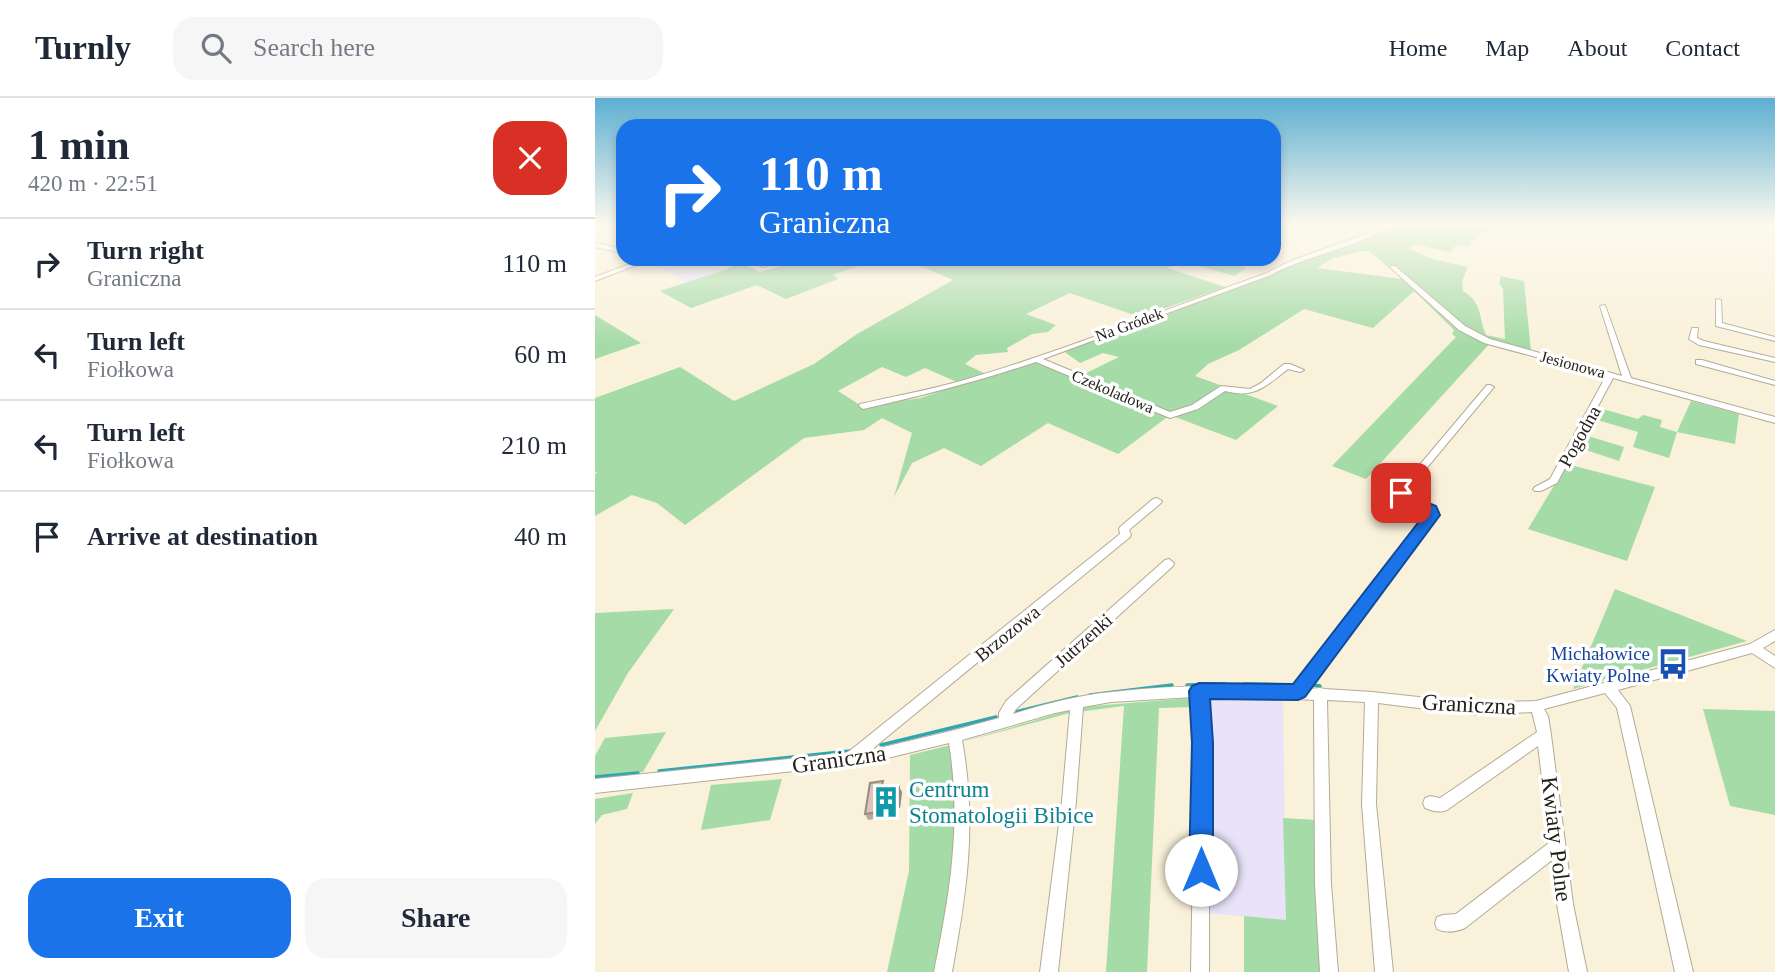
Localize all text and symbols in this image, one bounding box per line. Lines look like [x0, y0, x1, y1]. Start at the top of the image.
search box [173, 17, 663, 80]
icon: search [197, 29, 235, 67]
text: Turnly [35, 30, 131, 66]
text: Search here [253, 33, 375, 62]
text: Home [1389, 35, 1447, 61]
text: Map [1485, 35, 1529, 61]
text: About [1567, 35, 1627, 61]
text: Contact [1665, 35, 1740, 61]
button: close [493, 121, 567, 195]
text: 1 min [28, 122, 130, 168]
text: 110 m [759, 146, 883, 201]
icon: right [644, 147, 735, 238]
text: 420 m · 22:51 [28, 171, 158, 196]
text: Graniczna [759, 204, 890, 240]
text: Turn right [87, 236, 204, 265]
icon: right [28, 245, 66, 283]
text: 110 m [502, 249, 567, 278]
text: Graniczna [87, 266, 182, 291]
street label: Na Gródek [1093, 304, 1165, 345]
text: Turn left [87, 327, 185, 356]
icon: left [28, 336, 66, 374]
text: 60 m [514, 340, 567, 369]
street label: Jesionowa [1538, 348, 1607, 381]
text: Fiołkowa [87, 357, 174, 382]
street label: Czekoladowa [1069, 367, 1156, 416]
street label: Pogodna [1554, 402, 1605, 470]
text: Turn left [87, 418, 185, 447]
icon: left [28, 427, 66, 465]
text: 210 m [501, 431, 567, 460]
text: Fiołkowa [87, 448, 174, 473]
pin [1371, 463, 1431, 523]
icon: arrive [1382, 474, 1420, 512]
icon: arrive [28, 518, 66, 556]
text: Arrive at destination [87, 522, 318, 551]
text: 40 m [514, 522, 567, 551]
street label: Brzozowa [971, 601, 1044, 666]
street label: Jutrzenki [1050, 609, 1116, 671]
place label: Michałowice Kwiaty Polne [1546, 643, 1650, 686]
bus stop icon: Michałowice Kwiaty Polne [1656, 647, 1690, 681]
street label: Graniczna [1421, 690, 1517, 719]
street label: Graniczna [791, 741, 888, 778]
street label: Kwiaty Polne [1536, 775, 1577, 903]
place label: Centrum Stomatologii Bibice [909, 777, 1094, 828]
building icon: Centrum Stomatologii Bibice [869, 785, 903, 819]
position arrow [1164, 833, 1238, 907]
button: Exit [28, 878, 291, 958]
button: Share [305, 878, 567, 958]

